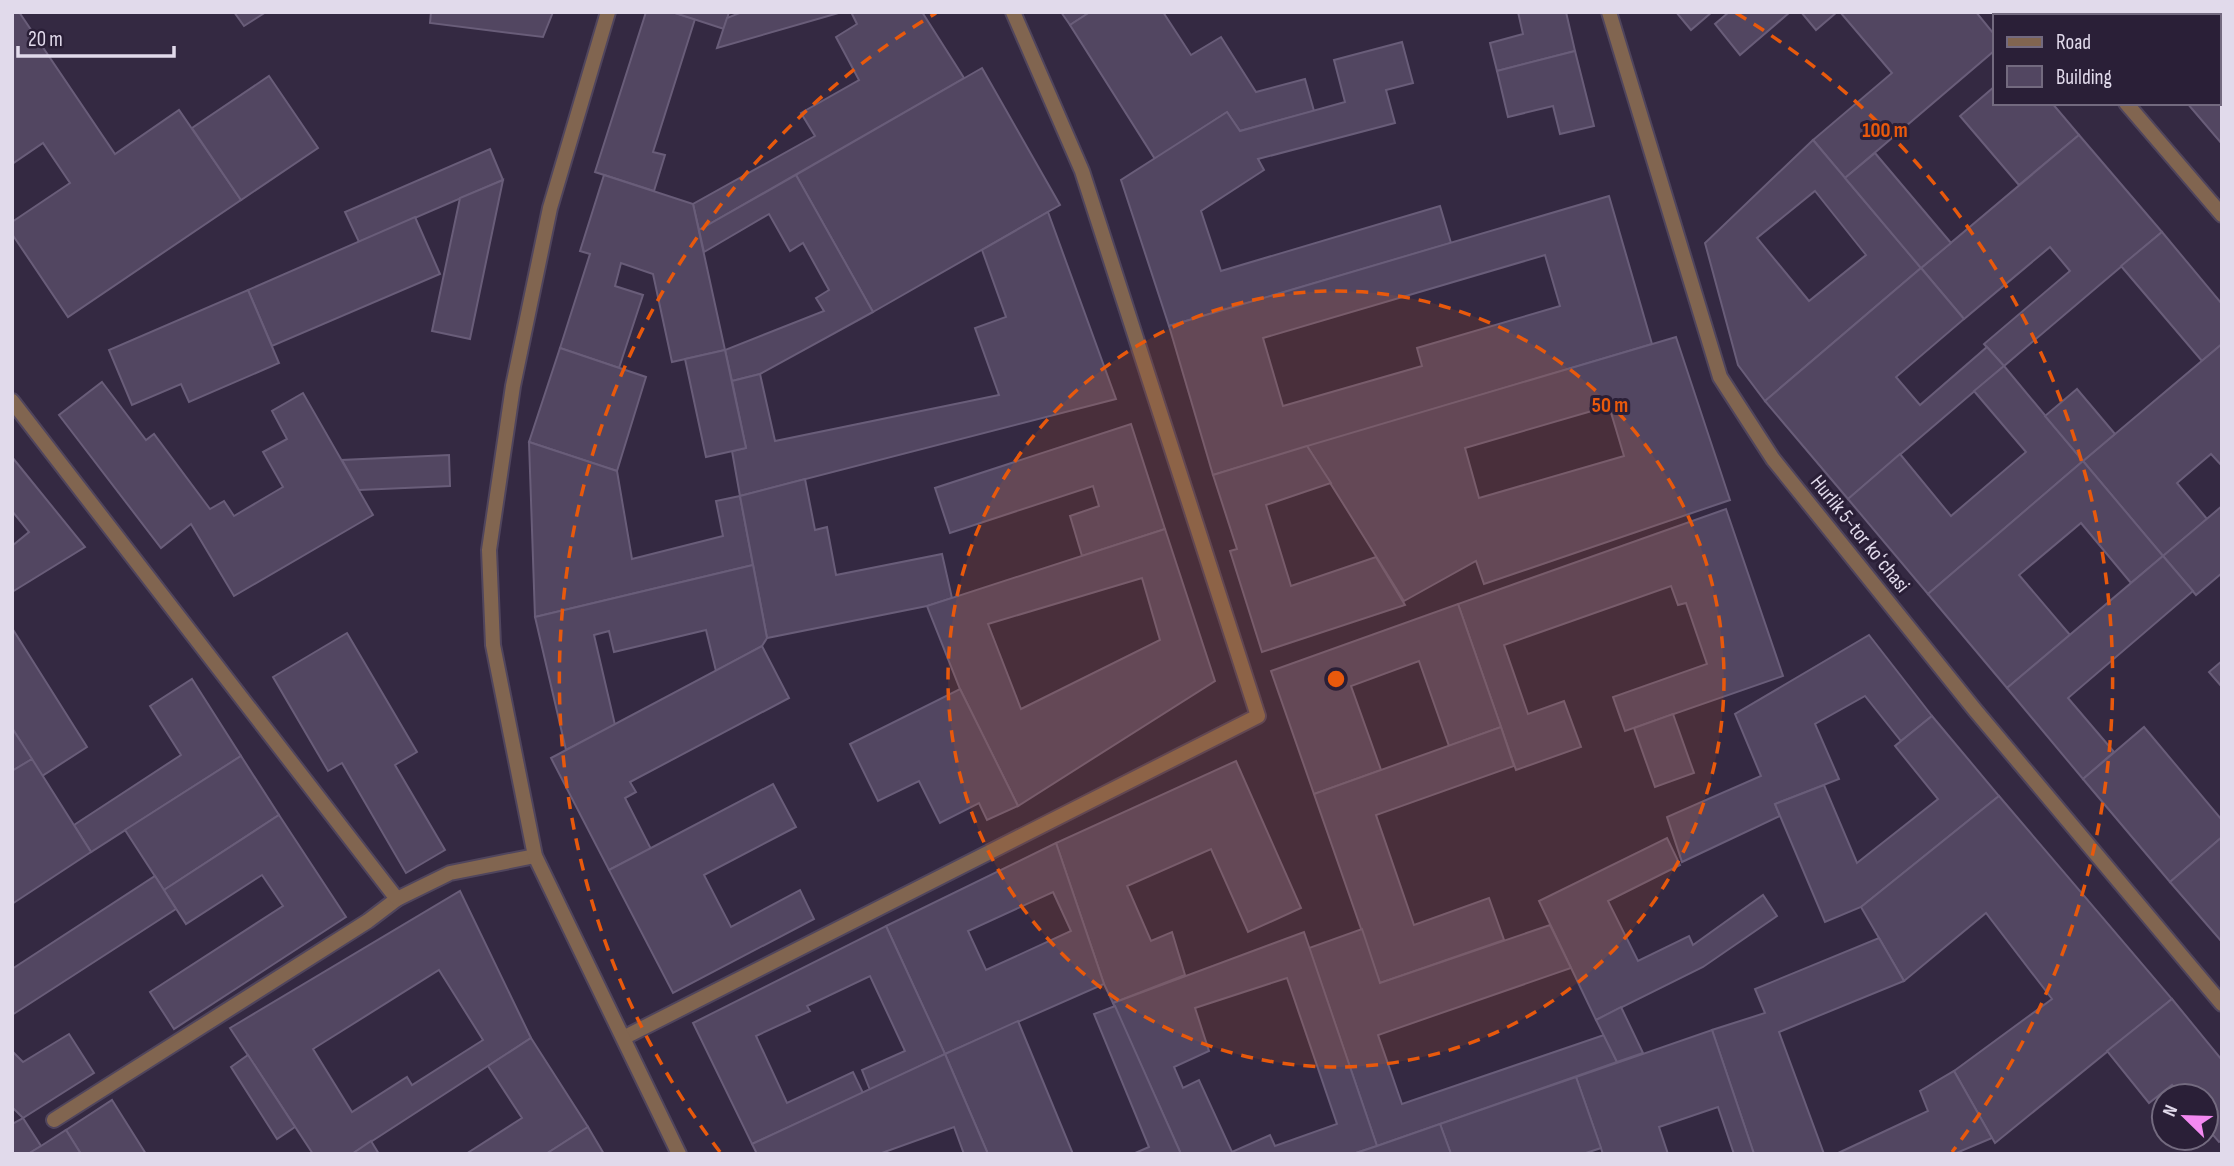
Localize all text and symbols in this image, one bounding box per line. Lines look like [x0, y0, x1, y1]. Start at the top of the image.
scale bar [18, 14, 173, 58]
legend [1993, 14, 2220, 105]
text: 20 m [28, 27, 63, 52]
text: Road [2056, 30, 2091, 55]
text: Building [2056, 65, 2112, 90]
text: 100 m [1862, 118, 1908, 143]
text: 50 m [1592, 393, 1628, 418]
street label: Hurlik 5-tor koʻchasi [1805, 470, 1915, 598]
centre of rings [1324, 667, 1348, 691]
north arrow [2150, 1082, 2220, 1152]
text: N [2158, 1102, 2183, 1120]

